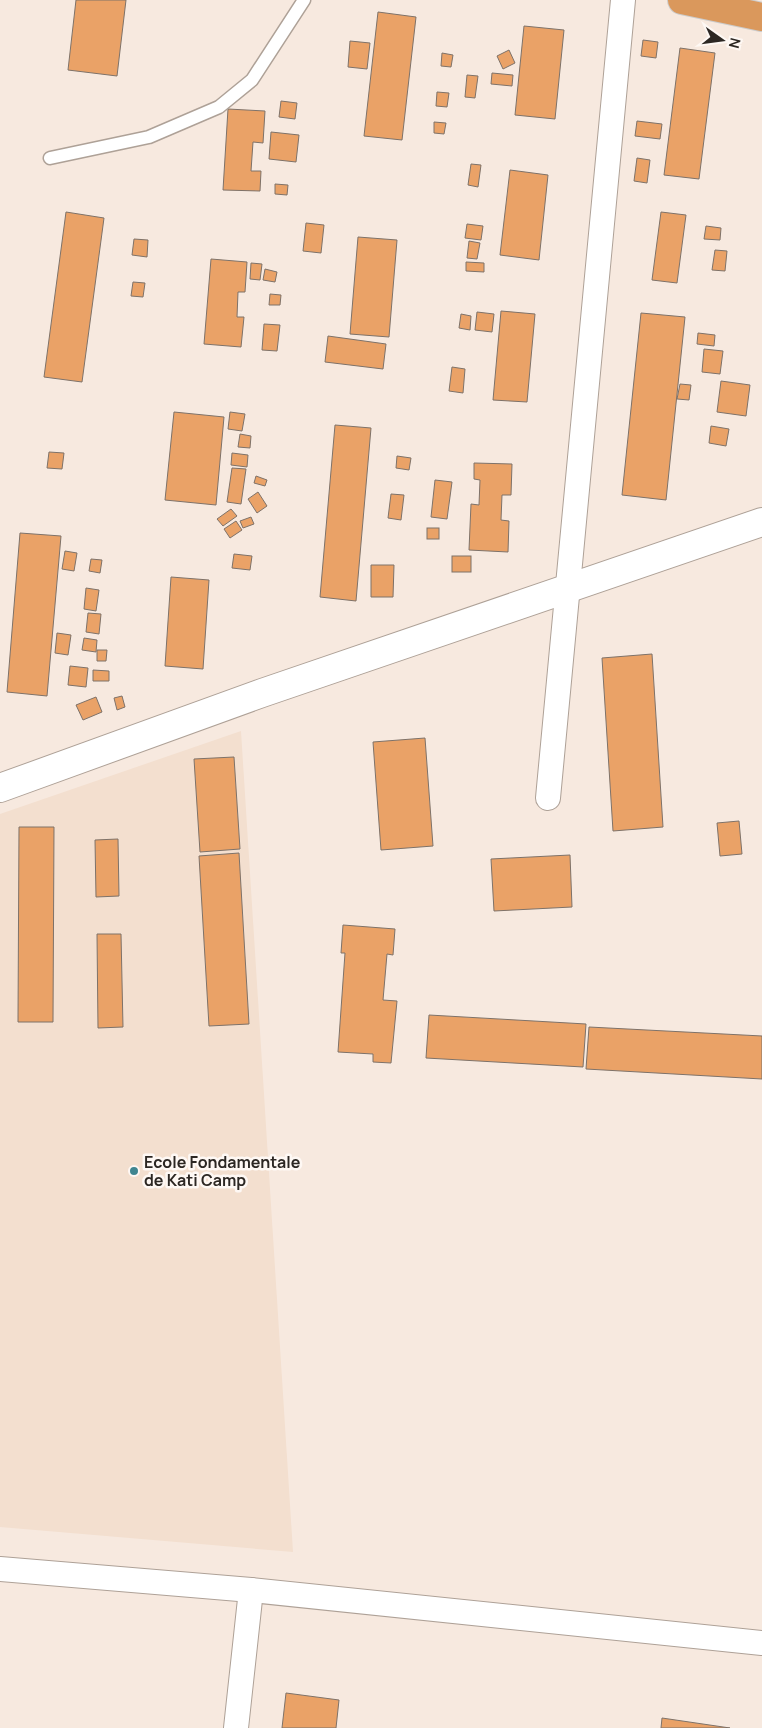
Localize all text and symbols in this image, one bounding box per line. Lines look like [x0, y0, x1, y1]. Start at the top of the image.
north arrow [697, 15, 747, 65]
text: N [725, 36, 746, 50]
place label: Ecole Fondamentale de Kati Camp [144, 1151, 301, 1191]
marker: Ecole Fondamentale de Kati Camp [128, 1165, 140, 1177]

